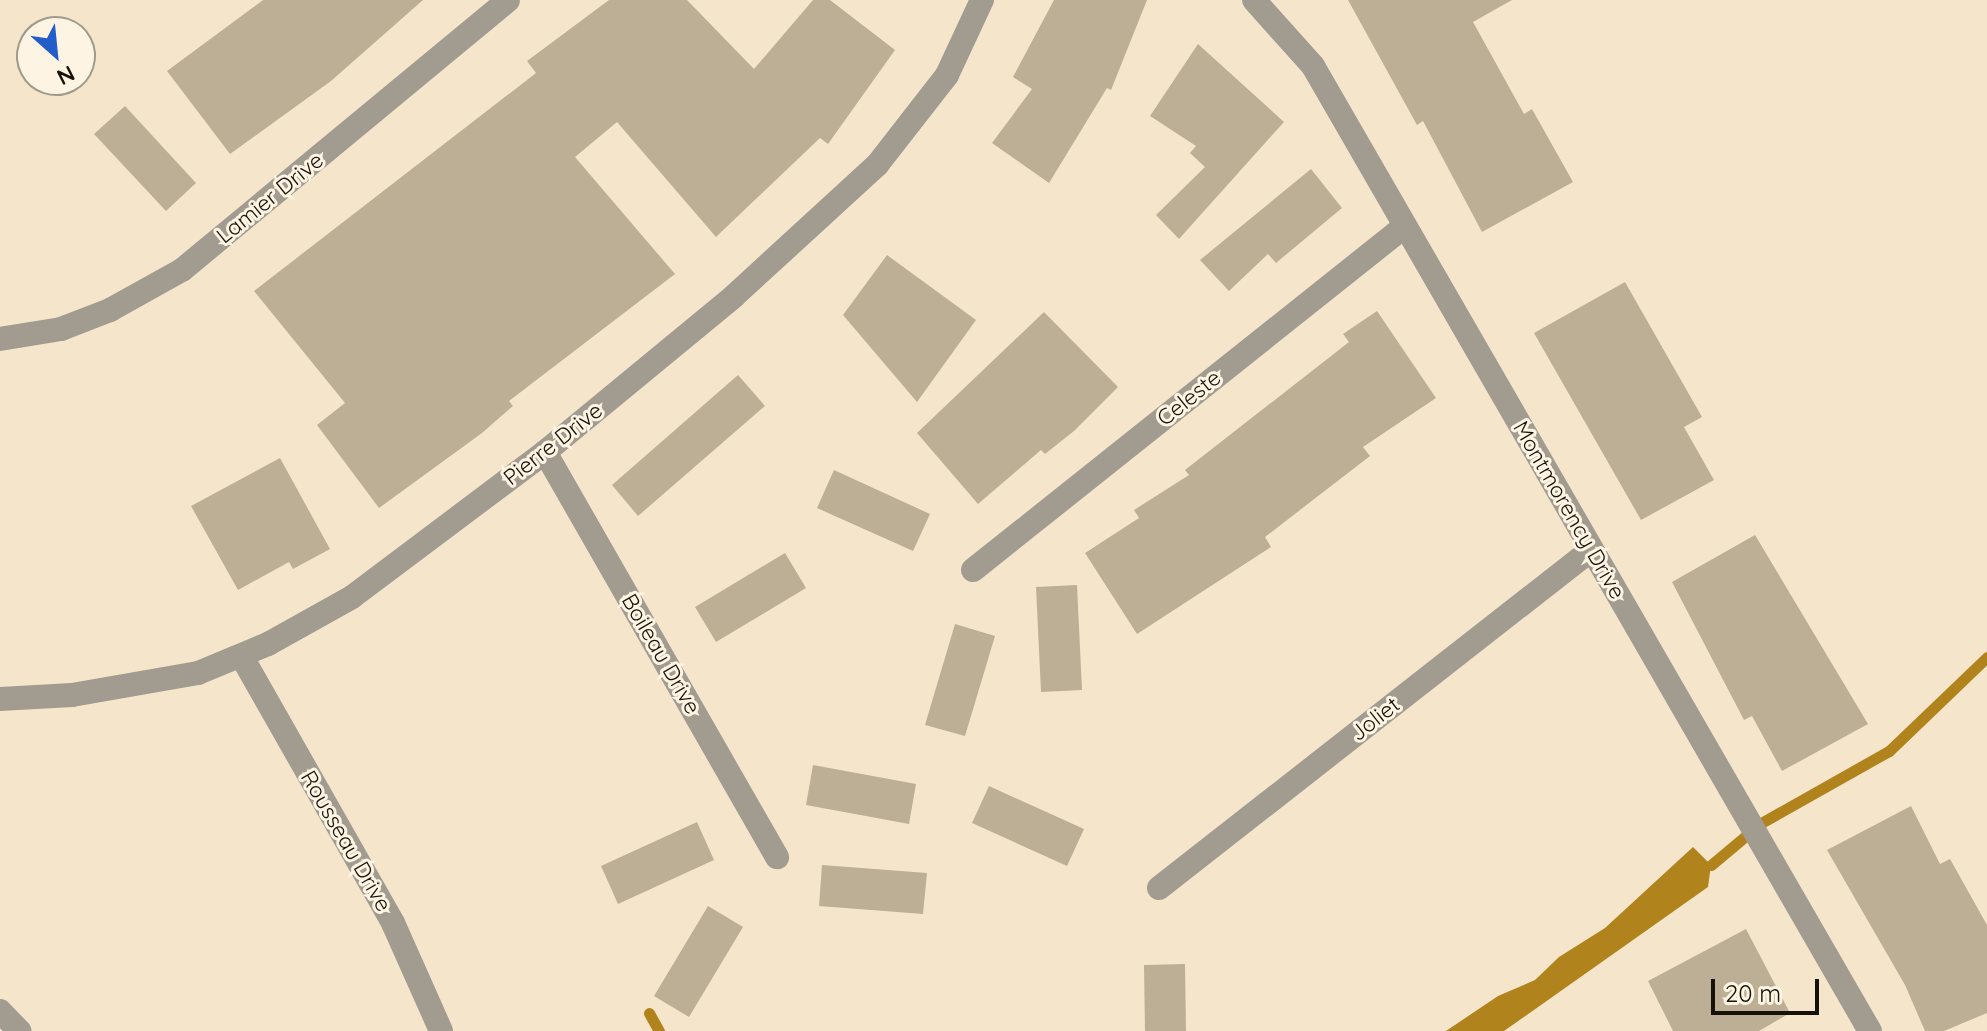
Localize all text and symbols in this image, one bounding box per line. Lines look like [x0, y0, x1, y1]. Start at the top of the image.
north arrow [16, 16, 96, 96]
text: N [52, 59, 80, 92]
street label: Lamier Drive [211, 147, 329, 249]
street label: Celeste [1152, 364, 1226, 432]
street label: Pierre Drive [498, 397, 608, 491]
street label: Montmorency Drive [1507, 416, 1631, 604]
street label: Boileau Drive [616, 589, 706, 719]
street label: Joliet [1345, 692, 1405, 746]
street label: Rousseau Drive [295, 766, 397, 916]
scale bar [1715, 963, 1823, 1013]
text: 20 m [1725, 978, 1781, 1008]

